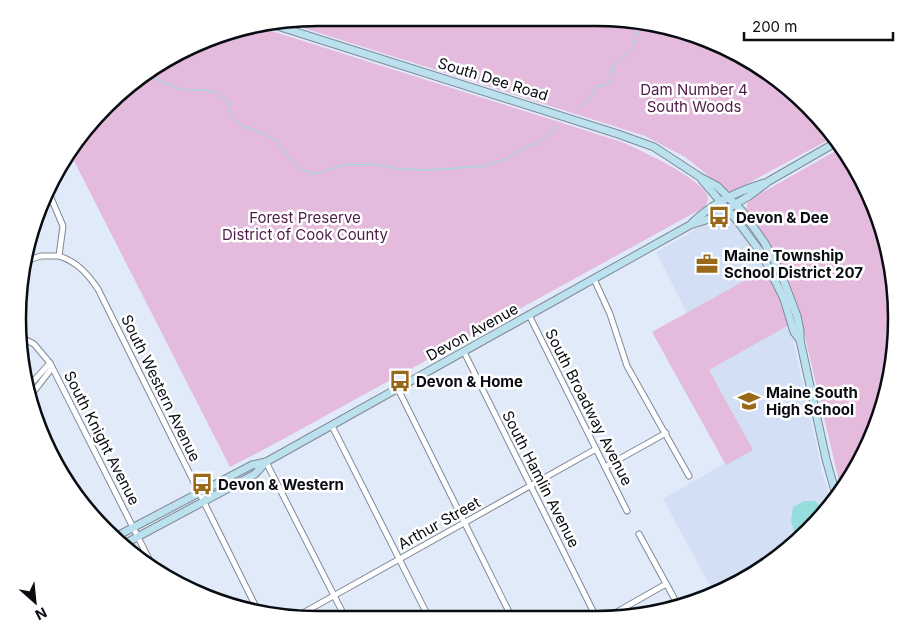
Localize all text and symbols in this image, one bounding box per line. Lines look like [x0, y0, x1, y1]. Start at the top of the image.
scale bar [744, 10, 893, 42]
text: 200 m [752, 17, 797, 36]
street label: South Dee Road [436, 53, 550, 105]
park label: Dam Number 4 South Woods [640, 80, 748, 116]
bus stop icon: Devon & Dee [706, 204, 732, 230]
park label: Forest Preserve District of Cook County [222, 208, 389, 244]
place label: Devon & Dee [736, 208, 829, 227]
place label: Maine Township School District 207 [724, 246, 863, 282]
office icon: Maine Township School District 207 [694, 251, 720, 277]
street label: Devon Avenue [423, 299, 521, 365]
street label: South Western Avenue [117, 311, 205, 465]
street label: South Broadway Avenue [541, 325, 637, 489]
street label: South Knight Avenue [60, 368, 144, 508]
bus stop icon: Devon & Home [387, 368, 413, 394]
place label: Devon & Home [416, 372, 523, 391]
place label: Maine South High School [766, 383, 858, 419]
school or university icon: Maine South High School [736, 388, 762, 414]
street label: South Hamlin Avenue [498, 407, 584, 551]
bus stop icon: Devon & Western [189, 471, 215, 497]
place label: Devon & Western [218, 475, 344, 494]
street label: Arthur Street [395, 493, 484, 553]
north arrow [10, 577, 60, 627]
text: N [33, 604, 50, 624]

